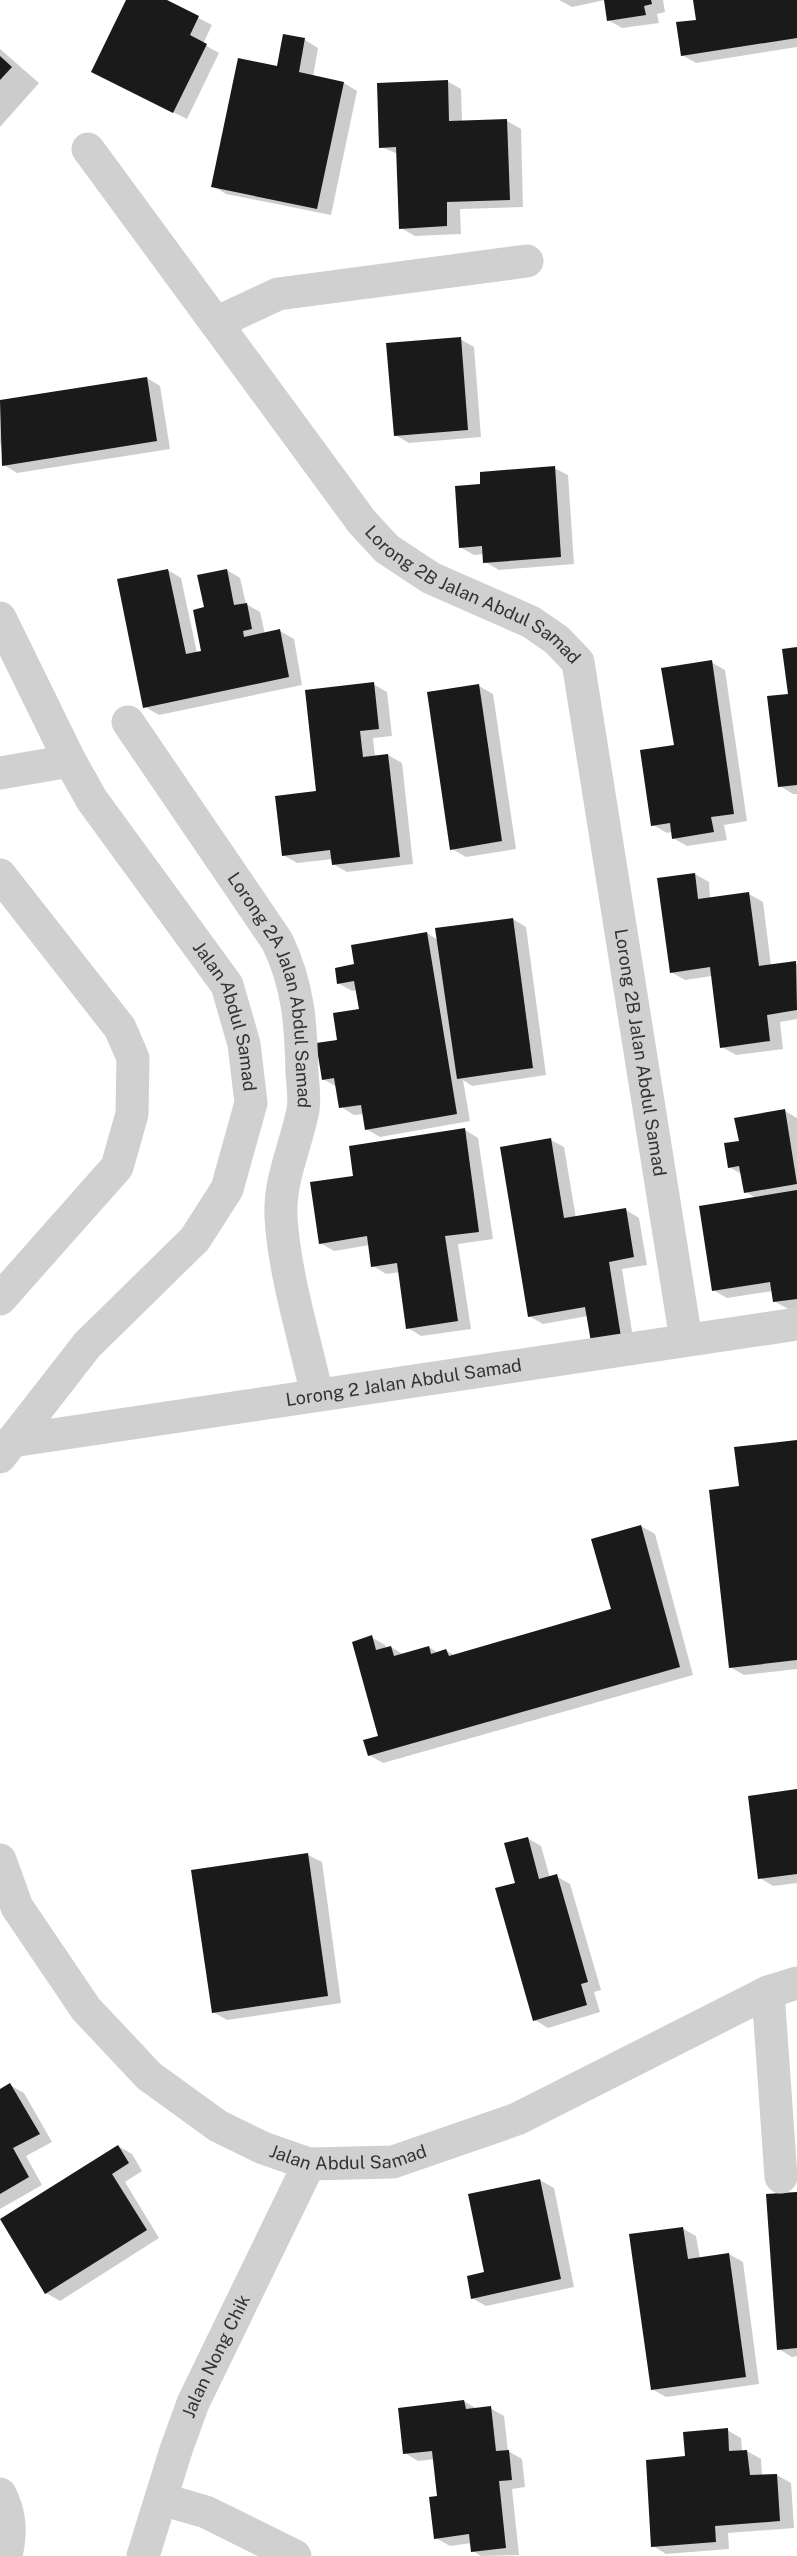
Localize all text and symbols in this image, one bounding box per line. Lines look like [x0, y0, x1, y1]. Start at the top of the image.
street label: Lorong 2B Jalan Abdul Samad [361, 521, 585, 668]
street label: Lorong 2A Jalan Abdul Samad [219, 868, 309, 1116]
street label: Lorong 2B Jalan Abdul Samad [611, 927, 671, 1178]
street label: Jalan Abdul Samad [184, 939, 258, 1097]
street label: Lorong 2 Jalan Abdul Samad [284, 1354, 523, 1410]
street label: Jalan Abdul Samad [267, 2140, 429, 2174]
street label: Jalan Nong Chik [178, 2291, 254, 2421]

